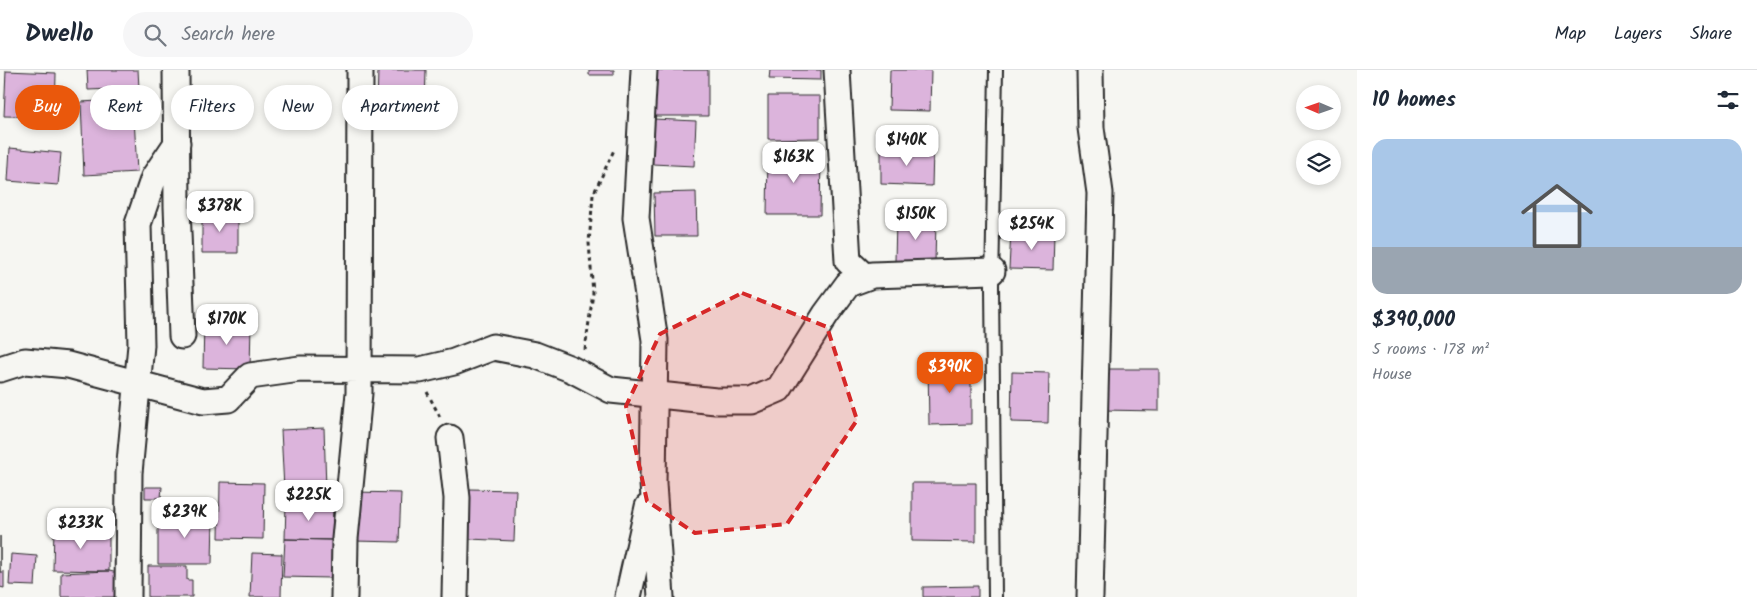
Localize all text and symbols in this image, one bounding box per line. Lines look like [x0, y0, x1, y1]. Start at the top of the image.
search box [123, 12, 473, 57]
text: Dwello [25, 15, 93, 54]
text: Search here [181, 20, 275, 50]
text: Map [1555, 20, 1586, 49]
text: Layers [1614, 20, 1662, 49]
text: Share [1690, 20, 1732, 49]
icon: search [141, 21, 169, 49]
text: 10 homes [1372, 84, 1456, 117]
chip: Buy [15, 85, 80, 130]
chip: Rent [90, 85, 161, 130]
chip: Filters [171, 85, 254, 130]
chip: New [264, 85, 332, 130]
chip: Apartment [342, 85, 458, 130]
north arrow [1296, 85, 1341, 130]
map controls [1296, 85, 1341, 185]
icon: filters [1714, 86, 1742, 114]
pin: $140K [872, 124, 942, 167]
text: $140K [887, 128, 927, 153]
button: layers [1296, 140, 1341, 185]
pin: $163K [759, 142, 829, 184]
text: $163K [773, 145, 815, 170]
icon: home [1512, 171, 1602, 261]
pin: $378K [185, 190, 255, 233]
text: $378K [198, 194, 242, 219]
pin: $150K [881, 198, 951, 241]
text: $150K [896, 202, 936, 227]
pin: $254K [997, 208, 1067, 251]
text: $254K [1009, 212, 1055, 237]
pin: $170K [192, 304, 262, 346]
text: $390,000 [1372, 304, 1455, 337]
text: $170K [207, 307, 247, 332]
text: 5 rooms · 178 m² [1372, 337, 1489, 362]
pin: $390K [915, 352, 985, 394]
text: $390K [928, 355, 972, 380]
text: House [1372, 362, 1412, 387]
pin: $225K [274, 480, 344, 522]
text: $225K [286, 483, 332, 508]
pin: $239K [150, 496, 220, 539]
text: $239K [162, 500, 208, 525]
pin: $233K [46, 508, 116, 550]
text: $233K [58, 511, 104, 536]

